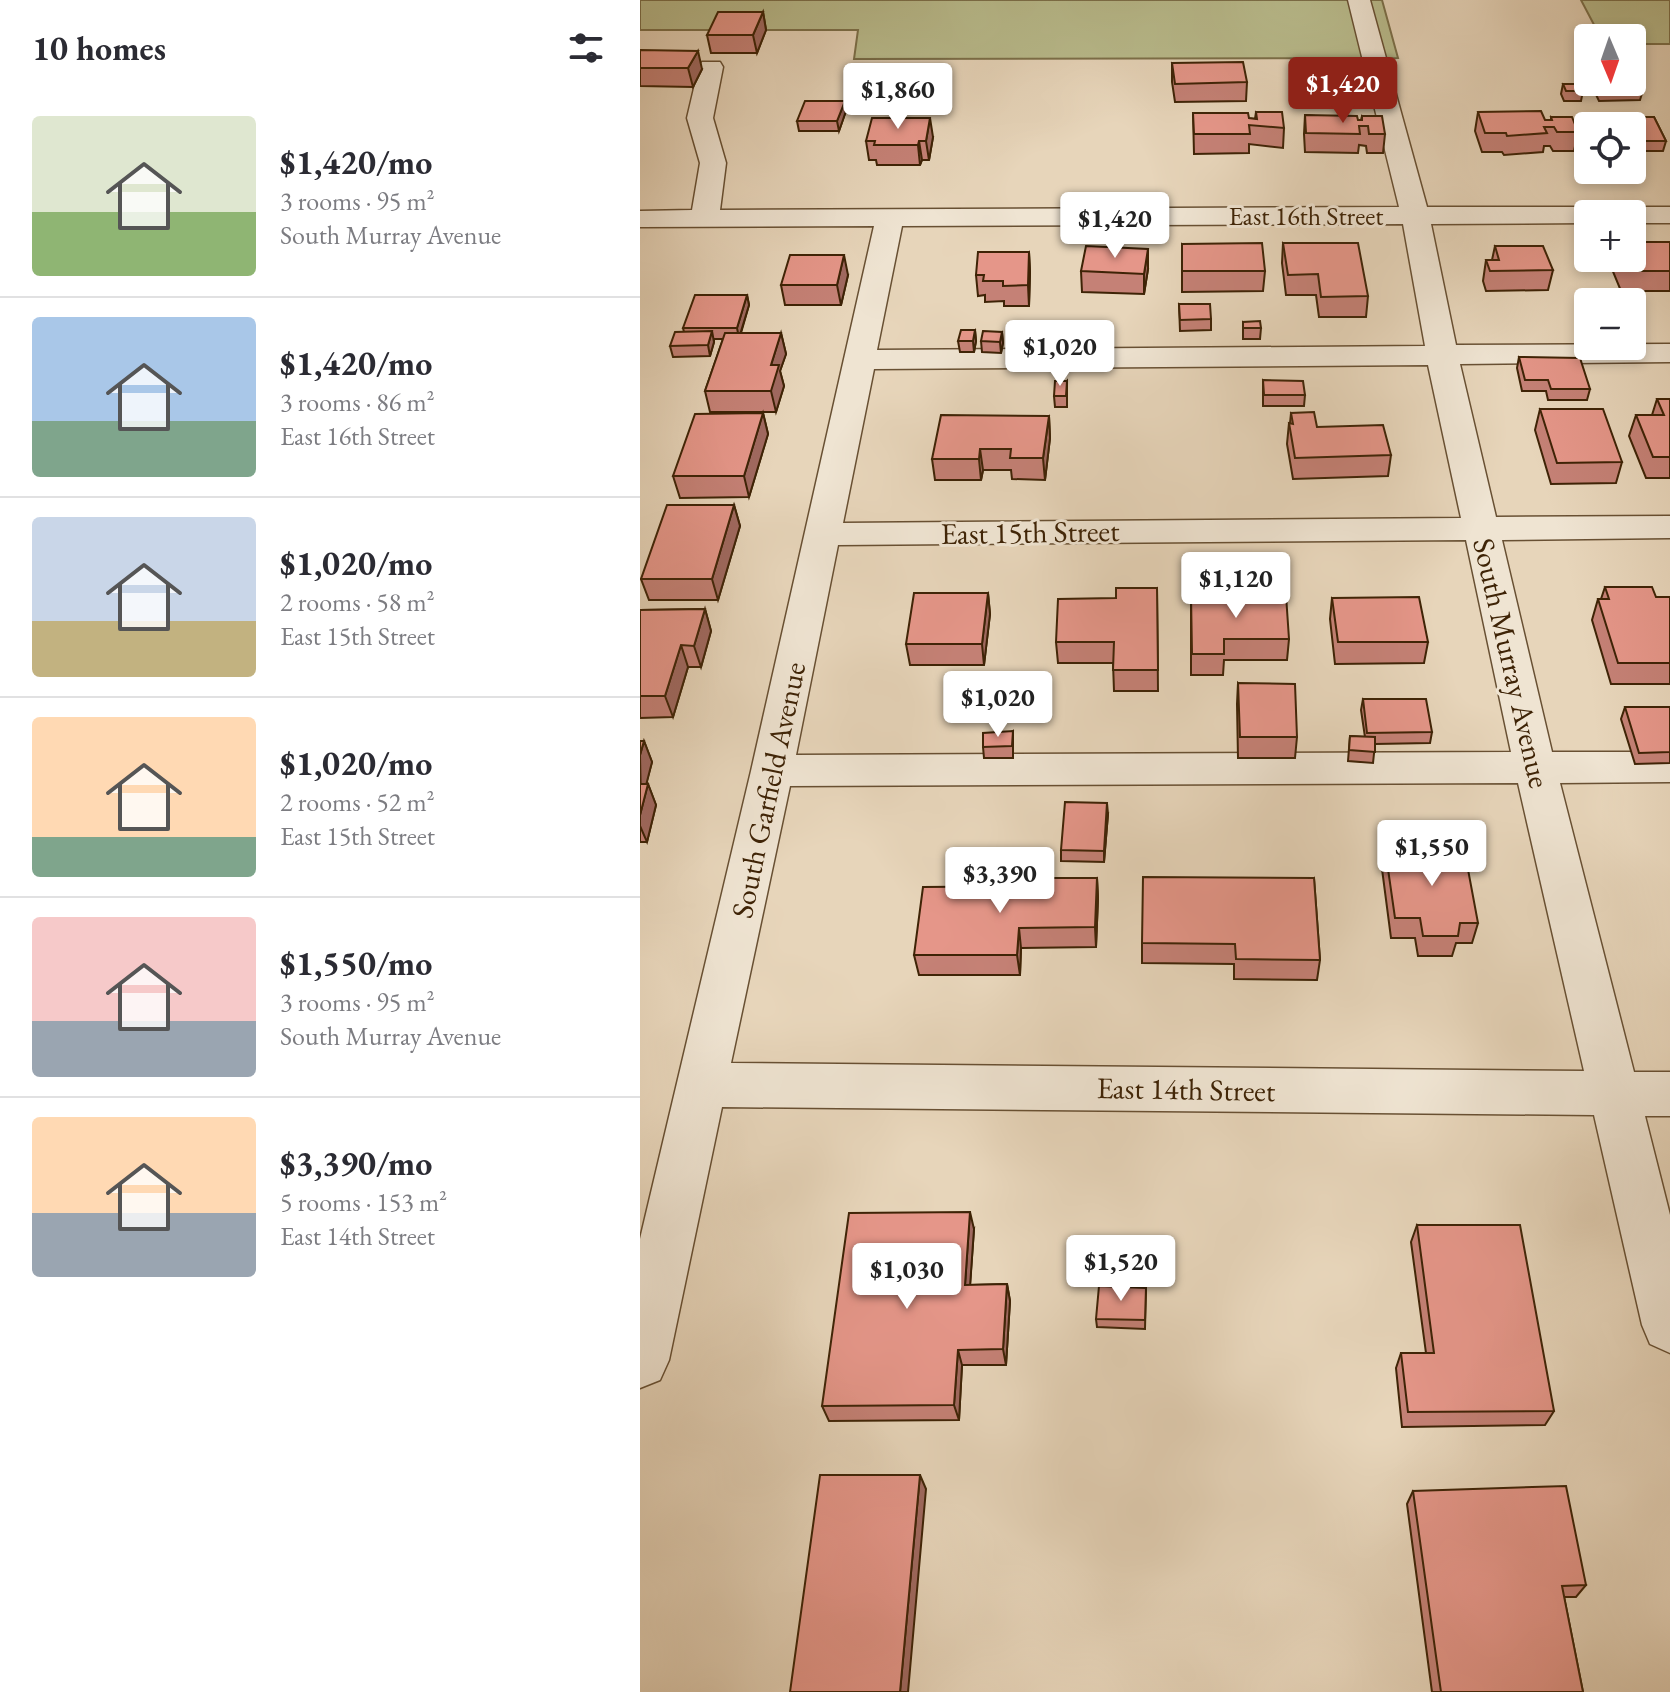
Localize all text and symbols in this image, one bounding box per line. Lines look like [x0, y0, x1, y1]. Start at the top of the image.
north arrow [1574, 24, 1646, 96]
map controls [1574, 24, 1646, 360]
text: 10 homes [32, 26, 166, 70]
icon: filters [564, 26, 608, 70]
pin: $1,420 [1278, 57, 1408, 125]
pin: $1,860 [833, 63, 963, 131]
text: $1,420 [1306, 66, 1380, 100]
text: $1,860 [861, 72, 935, 106]
button: locate [1574, 112, 1646, 184]
text: $1,420/mo [280, 140, 432, 184]
icon: home [96, 148, 192, 244]
text: 3 rooms · 95 m² [280, 184, 435, 218]
pin: $1,420 [1050, 192, 1180, 260]
street label: East 16th Street [1229, 199, 1384, 233]
button: + [1574, 200, 1646, 272]
text: $1,420 [1078, 201, 1152, 235]
text: South Murray Avenue [280, 218, 501, 252]
button: − [1574, 288, 1646, 360]
pin: $1,020 [995, 320, 1125, 388]
text: $1,020 [1023, 329, 1097, 363]
text: $1,420/mo [280, 341, 432, 385]
icon: home [96, 349, 192, 445]
text: 3 rooms · 86 m² [280, 385, 435, 419]
text: East 16th Street [280, 419, 435, 453]
street label: East 15th Street [940, 511, 1120, 553]
street label: South Murray Avenue [1464, 534, 1560, 792]
text: $1,020/mo [280, 541, 432, 585]
icon: home [96, 549, 192, 645]
pin: $1,120 [1171, 552, 1301, 620]
text: $1,120 [1199, 561, 1273, 595]
text: 2 rooms · 58 m² [280, 585, 435, 619]
text: East 15th Street [280, 619, 435, 653]
street label: South Garfield Avenue [722, 658, 814, 922]
pin: $1,020 [933, 671, 1063, 739]
text: $1,020 [961, 680, 1035, 714]
text: $1,020/mo [280, 741, 432, 785]
icon: home [96, 749, 192, 845]
text: 2 rooms · 52 m² [280, 785, 435, 819]
text: East 15th Street [280, 819, 435, 853]
pin: $1,550 [1367, 820, 1497, 888]
text: $1,550 [1395, 829, 1469, 863]
pin: $3,390 [935, 847, 1065, 915]
text: $3,390 [963, 856, 1037, 890]
text: $1,550/mo [280, 941, 432, 985]
icon: home [96, 949, 192, 1045]
text: 3 rooms · 95 m² [280, 985, 435, 1019]
text: South Murray Avenue [280, 1019, 501, 1053]
street label: East 14th Street [1096, 1068, 1276, 1110]
text: $3,390/mo [280, 1141, 432, 1185]
icon: home [96, 1149, 192, 1245]
text: 5 rooms · 153 m² [280, 1185, 447, 1219]
text: East 14th Street [280, 1219, 435, 1253]
pin: $1,520 [1056, 1235, 1186, 1303]
pin: $1,030 [842, 1243, 972, 1311]
text: $1,520 [1084, 1244, 1158, 1278]
text: $1,030 [870, 1252, 944, 1286]

